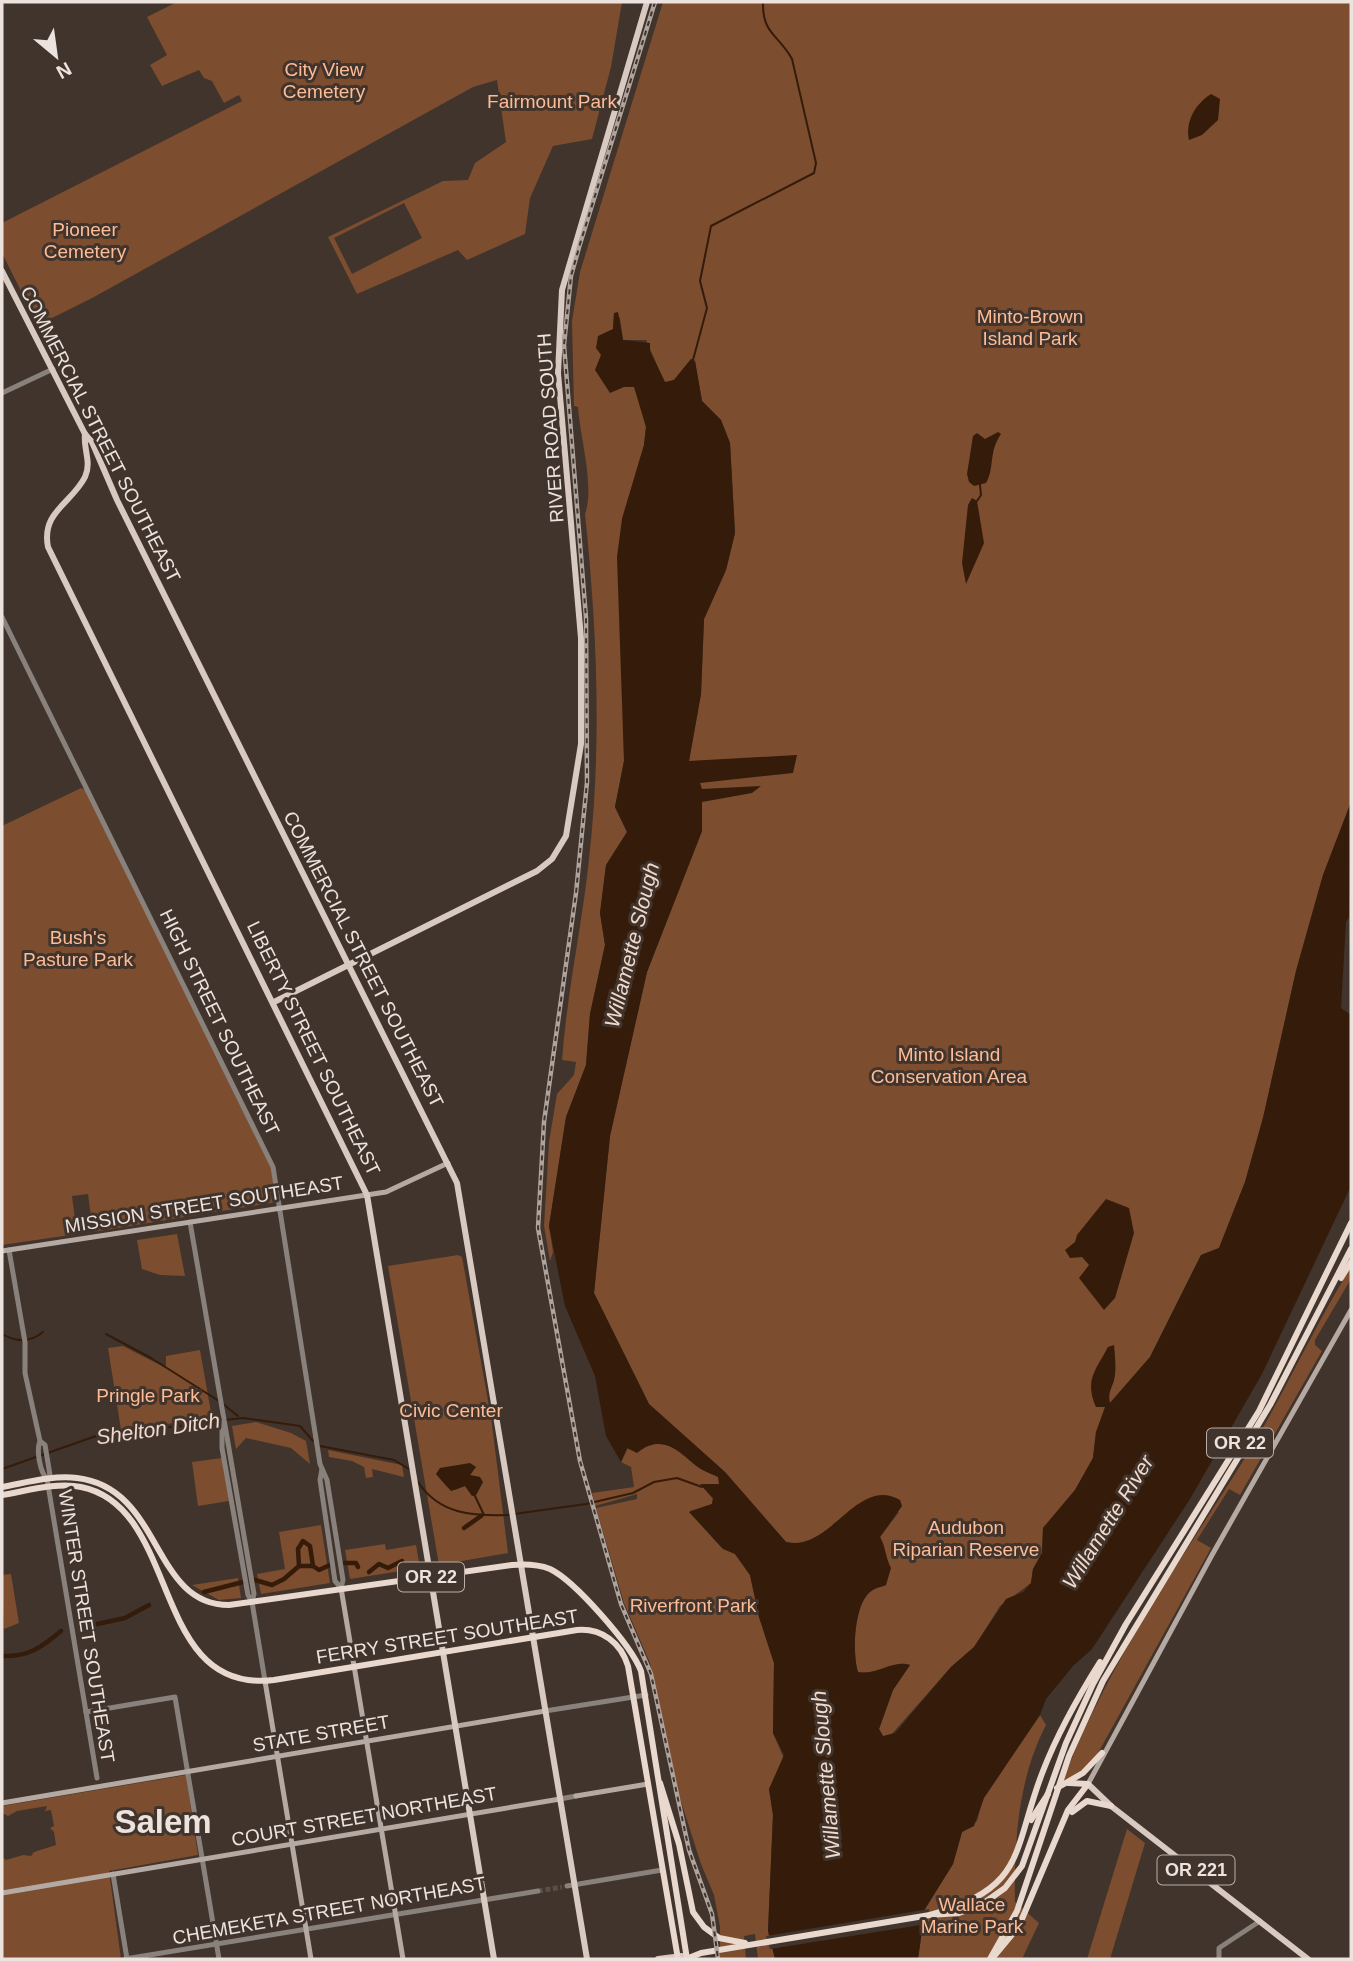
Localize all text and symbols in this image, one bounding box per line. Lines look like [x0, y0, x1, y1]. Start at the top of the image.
north arrow [21, 21, 91, 91]
text: N [53, 58, 75, 83]
park label: City View Cemetery [283, 59, 366, 102]
park label: Fairmount Park [487, 91, 617, 112]
park label: Pioneer Cemetery [44, 219, 127, 262]
street label: COMMERCIAL STREET SOUTHEAST [16, 283, 185, 586]
park label: Minto-Brown Island Park [977, 306, 1083, 349]
street label: RIVER ROAD SOUTH [533, 332, 568, 523]
street label: COMMERCIAL STREET SOUTHEAST [279, 808, 448, 1111]
water label: Willamette Slough [600, 860, 663, 1030]
street label: HIGH STREET SOUTHEAST [156, 906, 284, 1139]
street label: LIBERTY STREET SOUTHEAST [243, 918, 384, 1179]
park label: Bush's Pasture Park [23, 927, 133, 970]
park label: Minto Island Conservation Area [871, 1044, 1028, 1087]
street label: MISSION STREET SOUTHEAST [63, 1172, 345, 1237]
park label: Pringle Park [96, 1385, 200, 1406]
park label: Civic Center [399, 1400, 503, 1421]
water label: Shelton Ditch [94, 1408, 221, 1449]
road number: OR 22 [1207, 1428, 1273, 1458]
water label: Willamette River [1057, 1450, 1158, 1593]
street label: WINTER STREET SOUTHEAST [55, 1488, 119, 1765]
park label: Audubon Riparian Reserve [893, 1517, 1039, 1560]
road number: OR 22 [398, 1562, 464, 1592]
park label: Riverfront Park [630, 1595, 757, 1616]
street label: FERRY STREET SOUTHEAST [315, 1605, 580, 1668]
water label: Willamette Slough [807, 1690, 844, 1860]
street label: STATE STREET [251, 1711, 392, 1756]
street label: COURT STREET NORTHEAST [230, 1783, 499, 1850]
district label: Salem [114, 1803, 212, 1840]
road number: OR 221 [1158, 1856, 1234, 1884]
street label: CHEMEKETA STREET NORTHEAST [171, 1872, 488, 1948]
park label: Wallace Marine Park [921, 1894, 1024, 1937]

